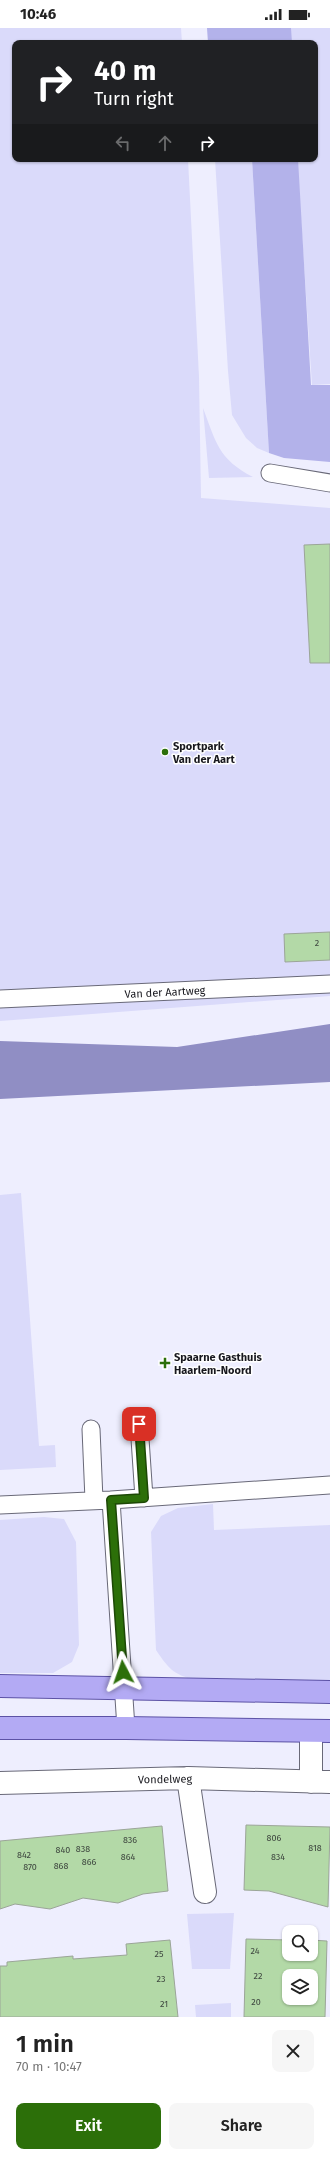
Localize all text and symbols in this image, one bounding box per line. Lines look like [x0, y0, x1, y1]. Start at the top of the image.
text: 10:46 [20, 5, 56, 23]
text: 40 m [94, 54, 157, 87]
icon: right [28, 56, 80, 108]
text: Turn right [94, 88, 174, 110]
icon: left [112, 132, 134, 154]
icon: ahead [154, 132, 176, 154]
icon: right [196, 132, 218, 154]
place label: Sportpark Van der Aart [172, 740, 235, 766]
marker: Sportpark Van der Aart [160, 747, 170, 757]
house number: 2 [315, 938, 319, 948]
street label: Van der Aartweg [124, 984, 206, 1001]
place label: Spaarne Gasthuis Haarlem-Noord [174, 1351, 262, 1377]
marker: Spaarne Gasthuis Haarlem-Noord [159, 1357, 171, 1369]
pin [122, 1407, 156, 1441]
icon: arrive [128, 1413, 150, 1435]
position arrow [102, 1651, 144, 1693]
street label: Vondelweg [138, 1773, 192, 1786]
house number: 806 [267, 1833, 282, 1843]
house number: 836 [123, 1835, 137, 1845]
house number: 818 [308, 1843, 322, 1853]
house number: 838 [76, 1844, 90, 1854]
house number: 840 [56, 1845, 70, 1855]
house number: 842 [17, 1850, 31, 1860]
house number: 864 [121, 1852, 135, 1862]
house number: 834 [271, 1852, 285, 1862]
house number: 866 [82, 1857, 96, 1867]
house number: 868 [54, 1861, 68, 1871]
house number: 870 [23, 1862, 37, 1872]
map controls [282, 1925, 318, 2005]
button: search [282, 1925, 318, 1961]
house number: 24 [250, 1946, 260, 1956]
house number: 25 [155, 1949, 164, 1959]
button: layers [282, 1969, 318, 2005]
house number: 22 [254, 1971, 262, 1981]
house number: 23 [157, 1974, 165, 1984]
house number: 20 [251, 1997, 261, 2007]
house number: 21 [160, 1999, 168, 2009]
text: 1 min [16, 2030, 74, 2058]
button: close [272, 2030, 314, 2072]
text: 70 m · 10:47 [16, 2059, 82, 2074]
button: Exit [16, 2103, 161, 2149]
button: Share [169, 2103, 314, 2149]

